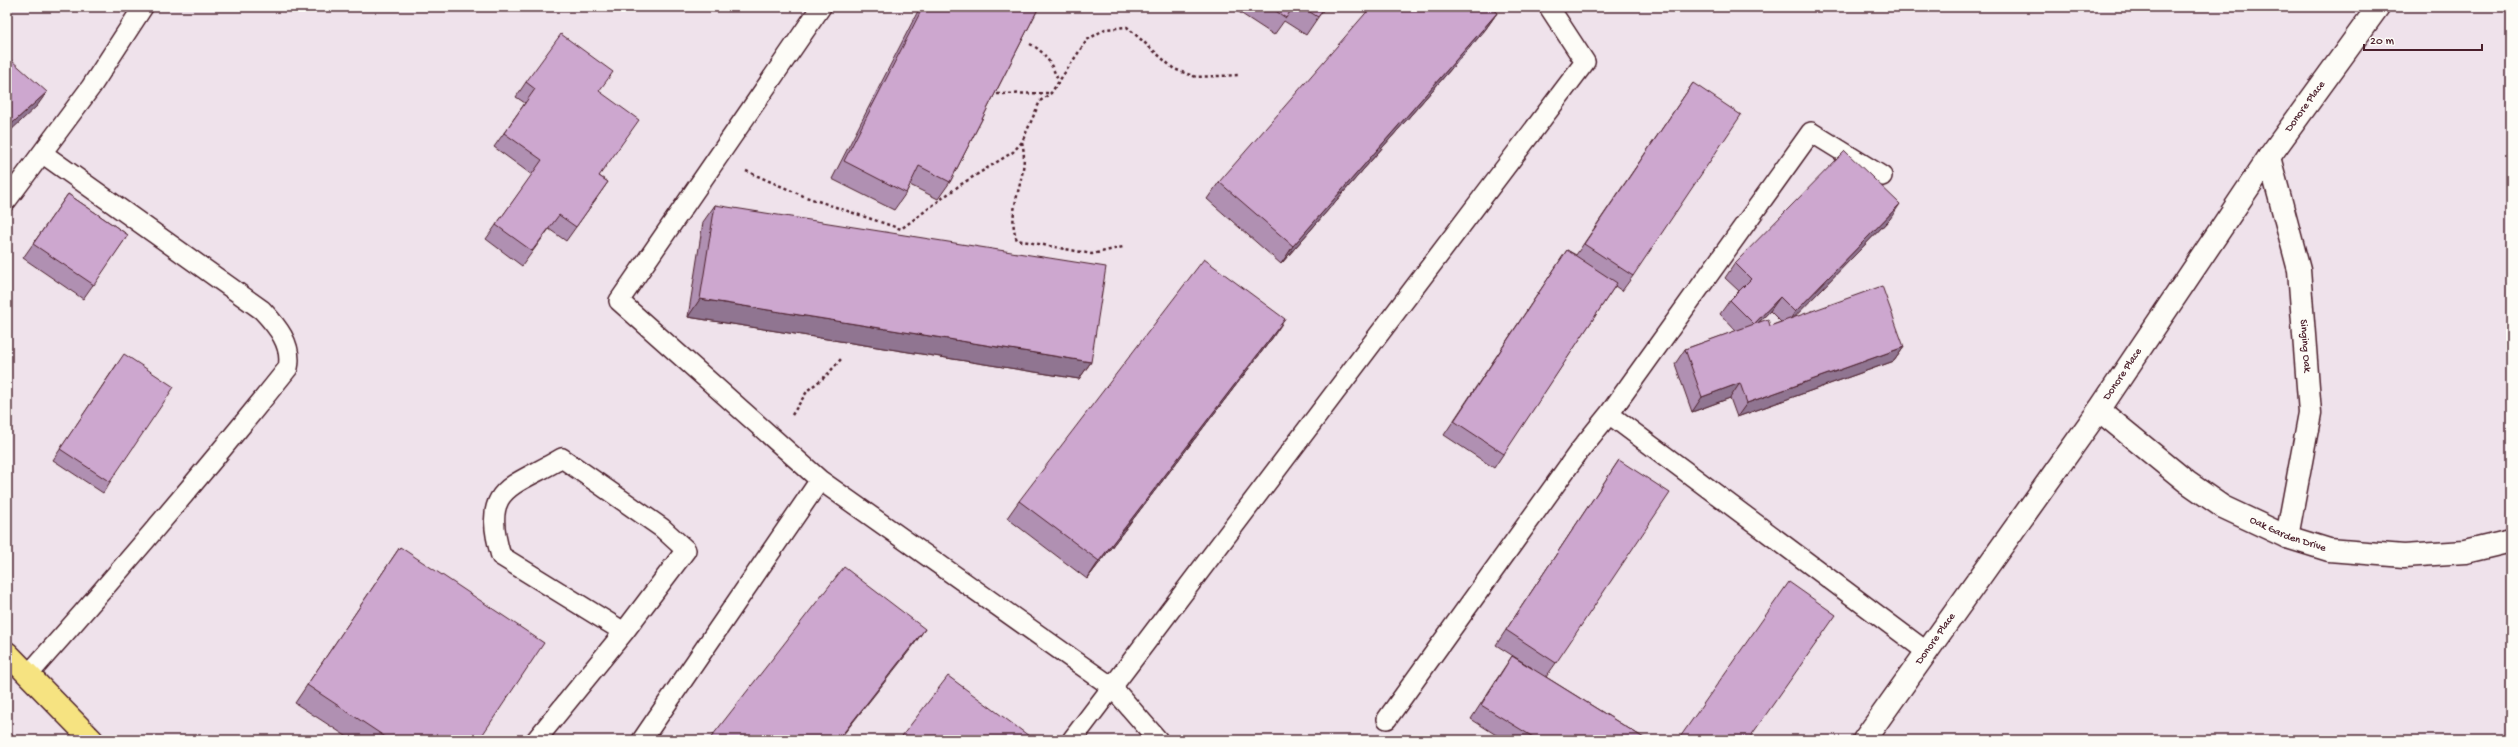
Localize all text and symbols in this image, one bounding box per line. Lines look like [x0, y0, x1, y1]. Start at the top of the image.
scale bar [2364, 26, 2482, 52]
text: 20 m [2370, 35, 2395, 49]
street label: Donore Place [2282, 79, 2328, 135]
street label: Singing Oak [2297, 319, 2313, 374]
street label: Donore Place [2101, 346, 2145, 404]
street label: Oak Garden Drive [2247, 514, 2328, 555]
street label: Donore Place [1913, 611, 1958, 668]

